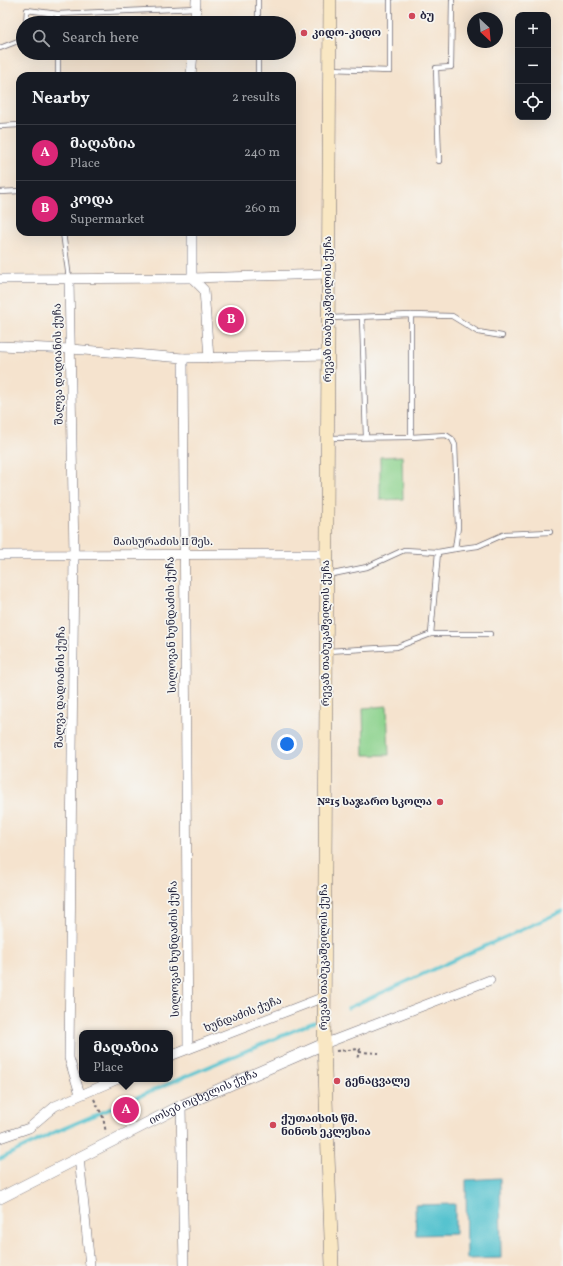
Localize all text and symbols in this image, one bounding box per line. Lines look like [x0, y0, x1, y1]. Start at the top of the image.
place label: ბუ [420, 9, 434, 24]
marker: ბუ [407, 11, 417, 21]
north arrow [467, 12, 503, 48]
map controls [515, 12, 551, 120]
button: + [515, 12, 551, 48]
search box [16, 16, 296, 60]
place label: კიდო-კიდო [312, 26, 381, 41]
icon: search [30, 27, 52, 49]
text: Search here [62, 28, 139, 49]
marker: კიდო-კიდო [299, 28, 309, 38]
button: − [515, 48, 551, 84]
button: locate [515, 84, 551, 120]
text: Nearby [32, 87, 90, 110]
text: 2 results [232, 89, 280, 107]
text: მაღაზია [70, 134, 136, 155]
text: A [40, 144, 50, 162]
text: 240 m [244, 144, 280, 162]
text: Place [70, 155, 100, 173]
text: კოდა [70, 190, 113, 211]
text: B [41, 200, 49, 218]
text: 260 m [245, 200, 280, 218]
text: Supermarket [70, 211, 145, 229]
street label: რევაზ თაბუკაშვილის ქუჩა [321, 236, 336, 382]
street label: შალვა დადიანის ქუჩა [50, 303, 68, 425]
pin: B [218, 305, 244, 335]
street label: მაისურაძის II შეს. [113, 535, 213, 550]
street label: სილოვან ხუნდაძის ქუჩა [163, 556, 181, 693]
street label: რევაზ თაბუკაშვილის ქუჩა [319, 560, 334, 706]
street label: შალვა დადიანის ქუჩა [52, 626, 70, 748]
your location [277, 734, 297, 754]
place label: №15 საჯარო სკოლა [317, 795, 432, 810]
marker: №15 საჯარო სკოლა [435, 797, 445, 807]
street label: სილოვან ხუნდაძის ქუჩა [166, 880, 184, 1017]
street label: რევაზ თაბუკაშვილის ქუჩა [317, 884, 332, 1030]
street label: ხუნდაძის ქუჩა [202, 993, 284, 1037]
popup [79, 1030, 173, 1082]
text: მაღაზია [93, 1038, 159, 1059]
text: Place [93, 1059, 123, 1077]
street label: იოსებ ოცხელის ქუჩა [147, 1066, 260, 1128]
place label: გენაცვალე [345, 1074, 410, 1089]
marker: გენაცვალე [332, 1076, 342, 1086]
pin: A [113, 1095, 139, 1125]
place label: ქუთაისის წმ. ნინოს ეკლესია [281, 1112, 371, 1140]
marker: ქუთაისის წმ. ნინოს ეკლესია [268, 1120, 278, 1130]

